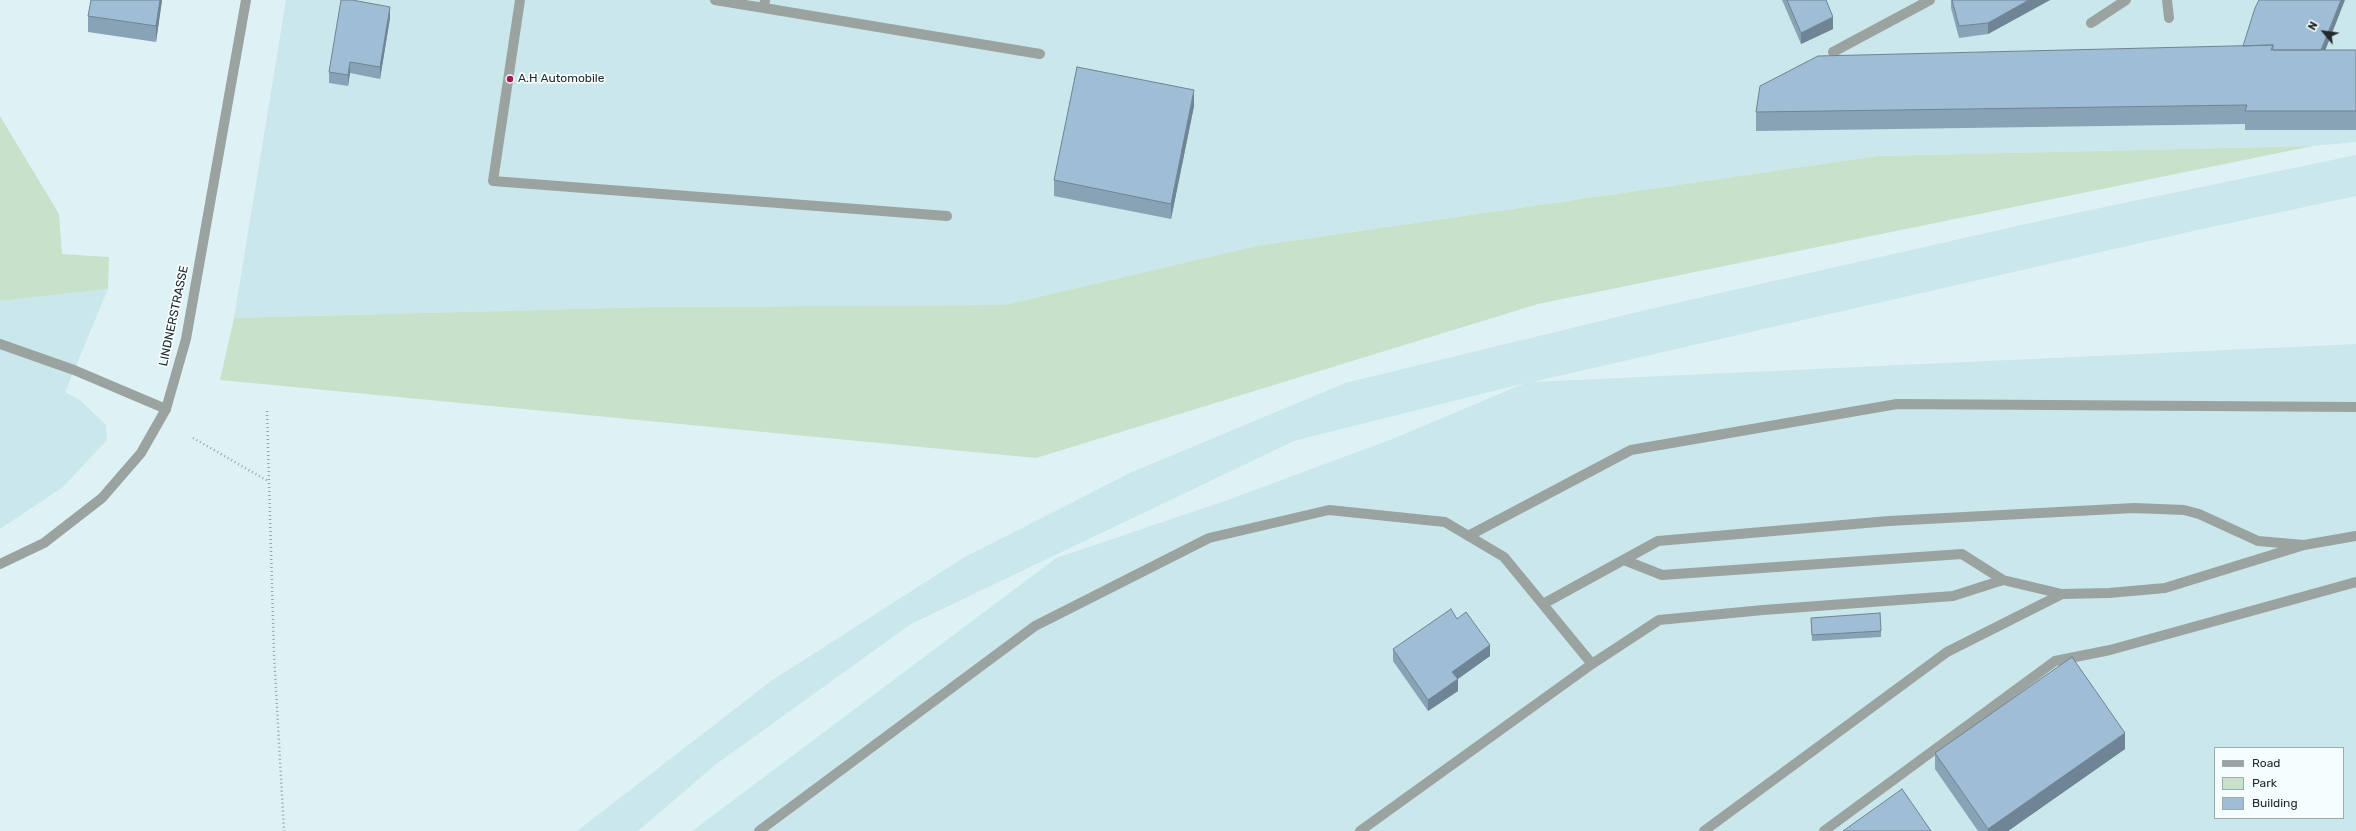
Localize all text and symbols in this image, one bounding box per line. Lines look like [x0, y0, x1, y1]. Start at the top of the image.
north arrow [2304, 12, 2344, 52]
text: N [2305, 19, 2321, 33]
place label: A.H Automobile [518, 72, 604, 86]
marker: A.H Automobile [505, 74, 515, 84]
street label: LINDNERSTRASSE [156, 264, 192, 368]
legend [2214, 747, 2344, 819]
text: Road [2252, 756, 2280, 770]
text: Park [2252, 776, 2277, 790]
text: Building [2252, 796, 2298, 810]

